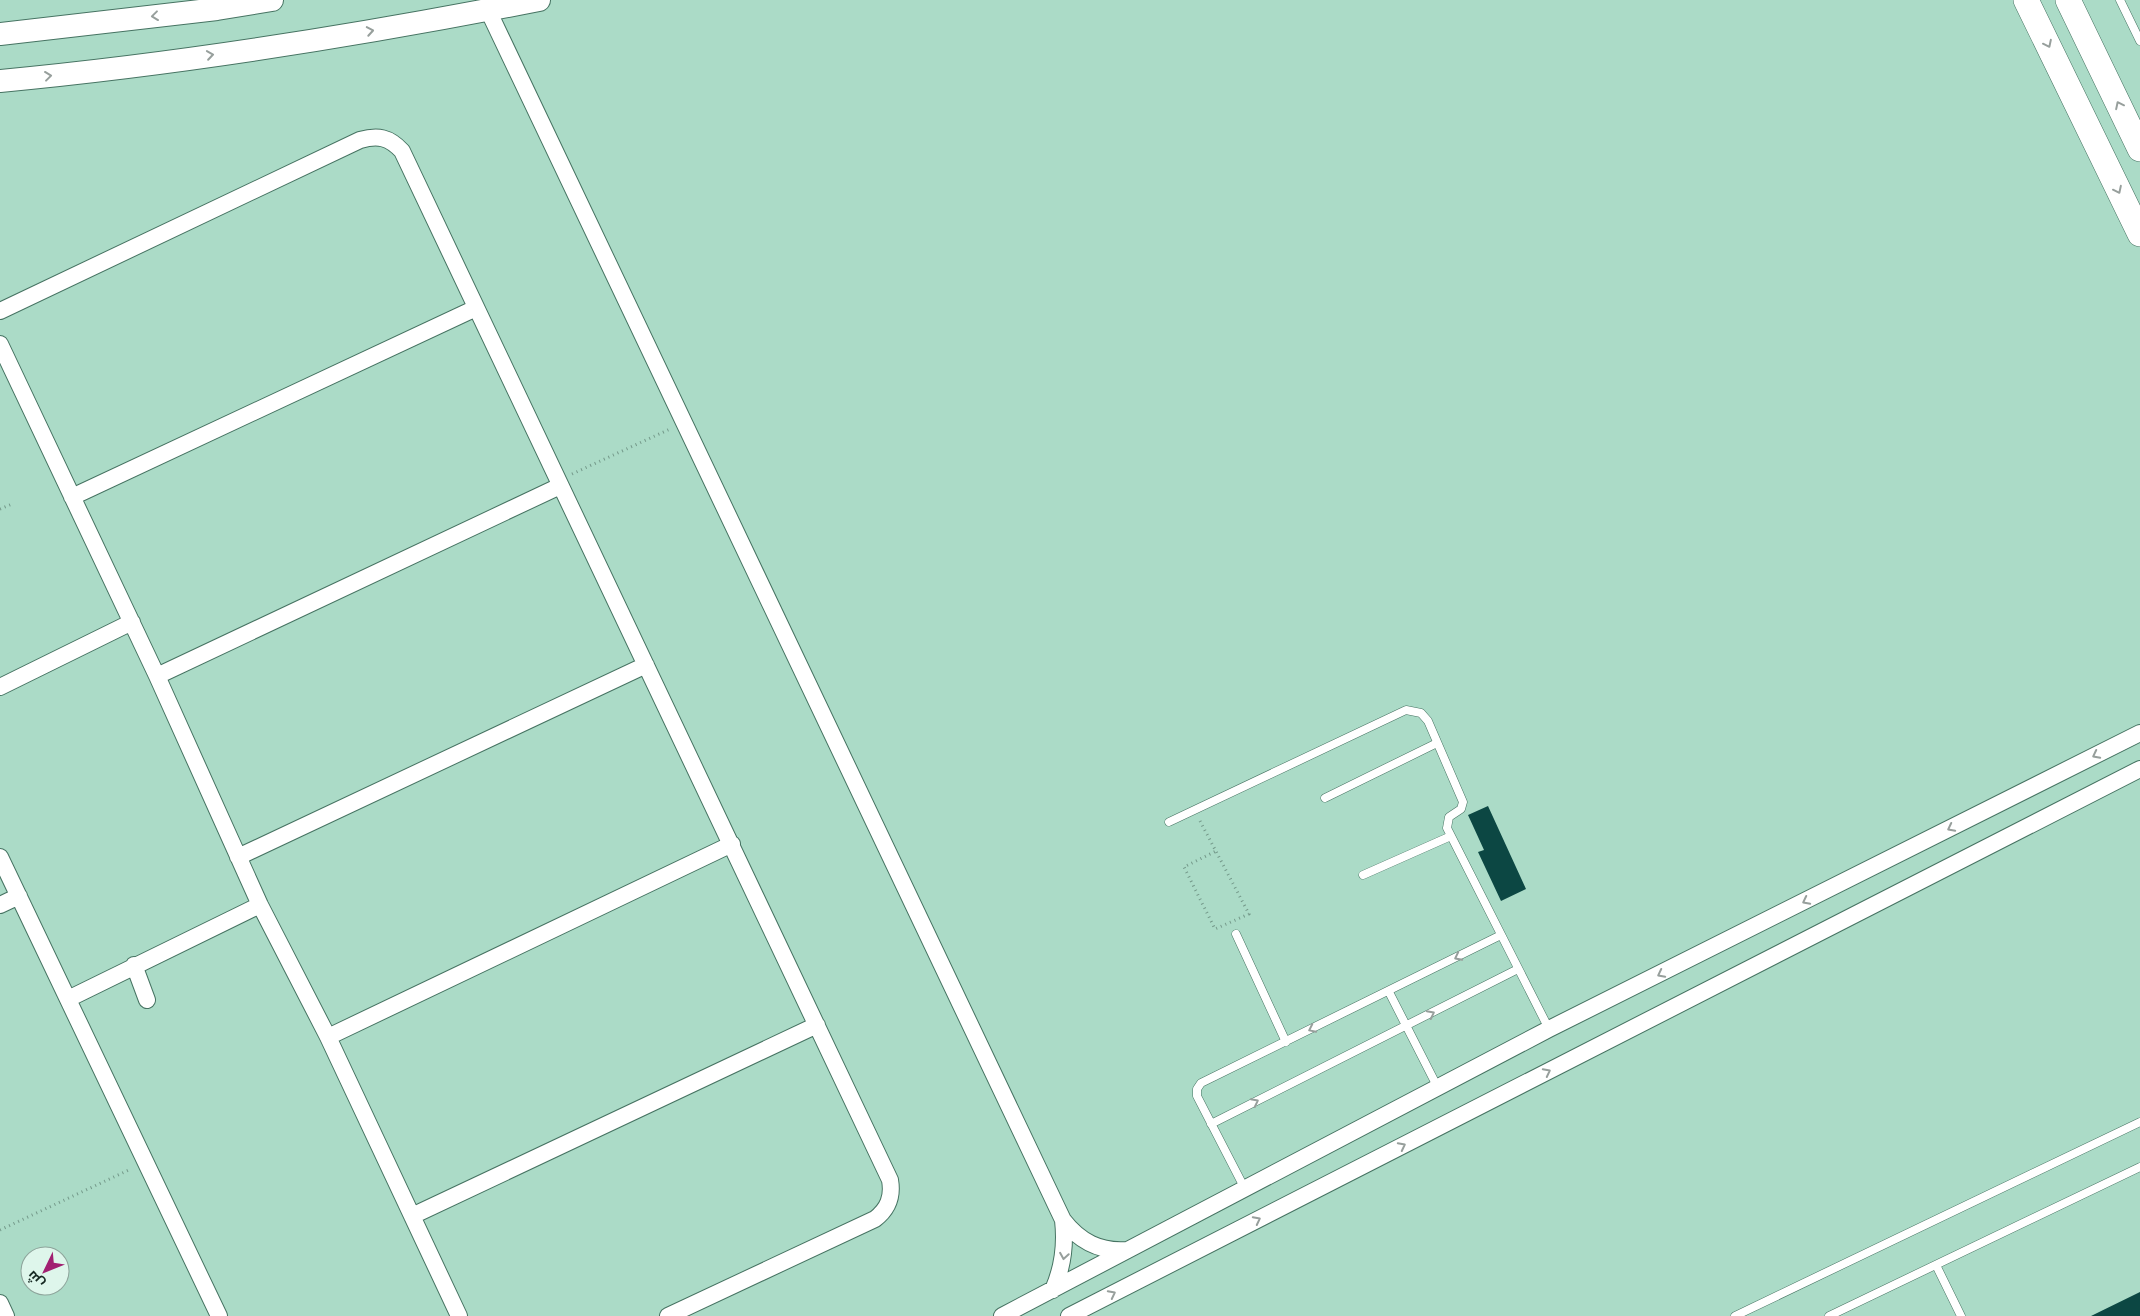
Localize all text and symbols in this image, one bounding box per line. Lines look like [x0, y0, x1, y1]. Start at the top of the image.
one-way arrow [150, 11, 159, 21]
one-way arrow [366, 26, 375, 36]
one-way arrow [2041, 39, 2052, 48]
one-way arrow [205, 51, 214, 61]
one-way arrow [45, 71, 53, 82]
one-way arrow [2114, 101, 2125, 110]
one-way arrow [2112, 185, 2123, 194]
one-way arrow [2093, 749, 2102, 759]
one-way arrow [1947, 822, 1956, 832]
one-way arrow [1802, 895, 1811, 905]
one-way arrow [1454, 951, 1463, 961]
one-way arrow [1657, 968, 1666, 978]
one-way arrow [1426, 1010, 1435, 1020]
one-way arrow [1308, 1023, 1317, 1034]
one-way arrow [1541, 1068, 1550, 1078]
one-way arrow [1250, 1098, 1259, 1108]
one-way arrow [1397, 1142, 1406, 1152]
one-way arrow [1252, 1216, 1261, 1226]
north arrow [20, 1246, 70, 1296]
one-way arrow [1059, 1252, 1069, 1260]
text: ش [21, 1267, 48, 1294]
one-way arrow [1107, 1290, 1116, 1300]

